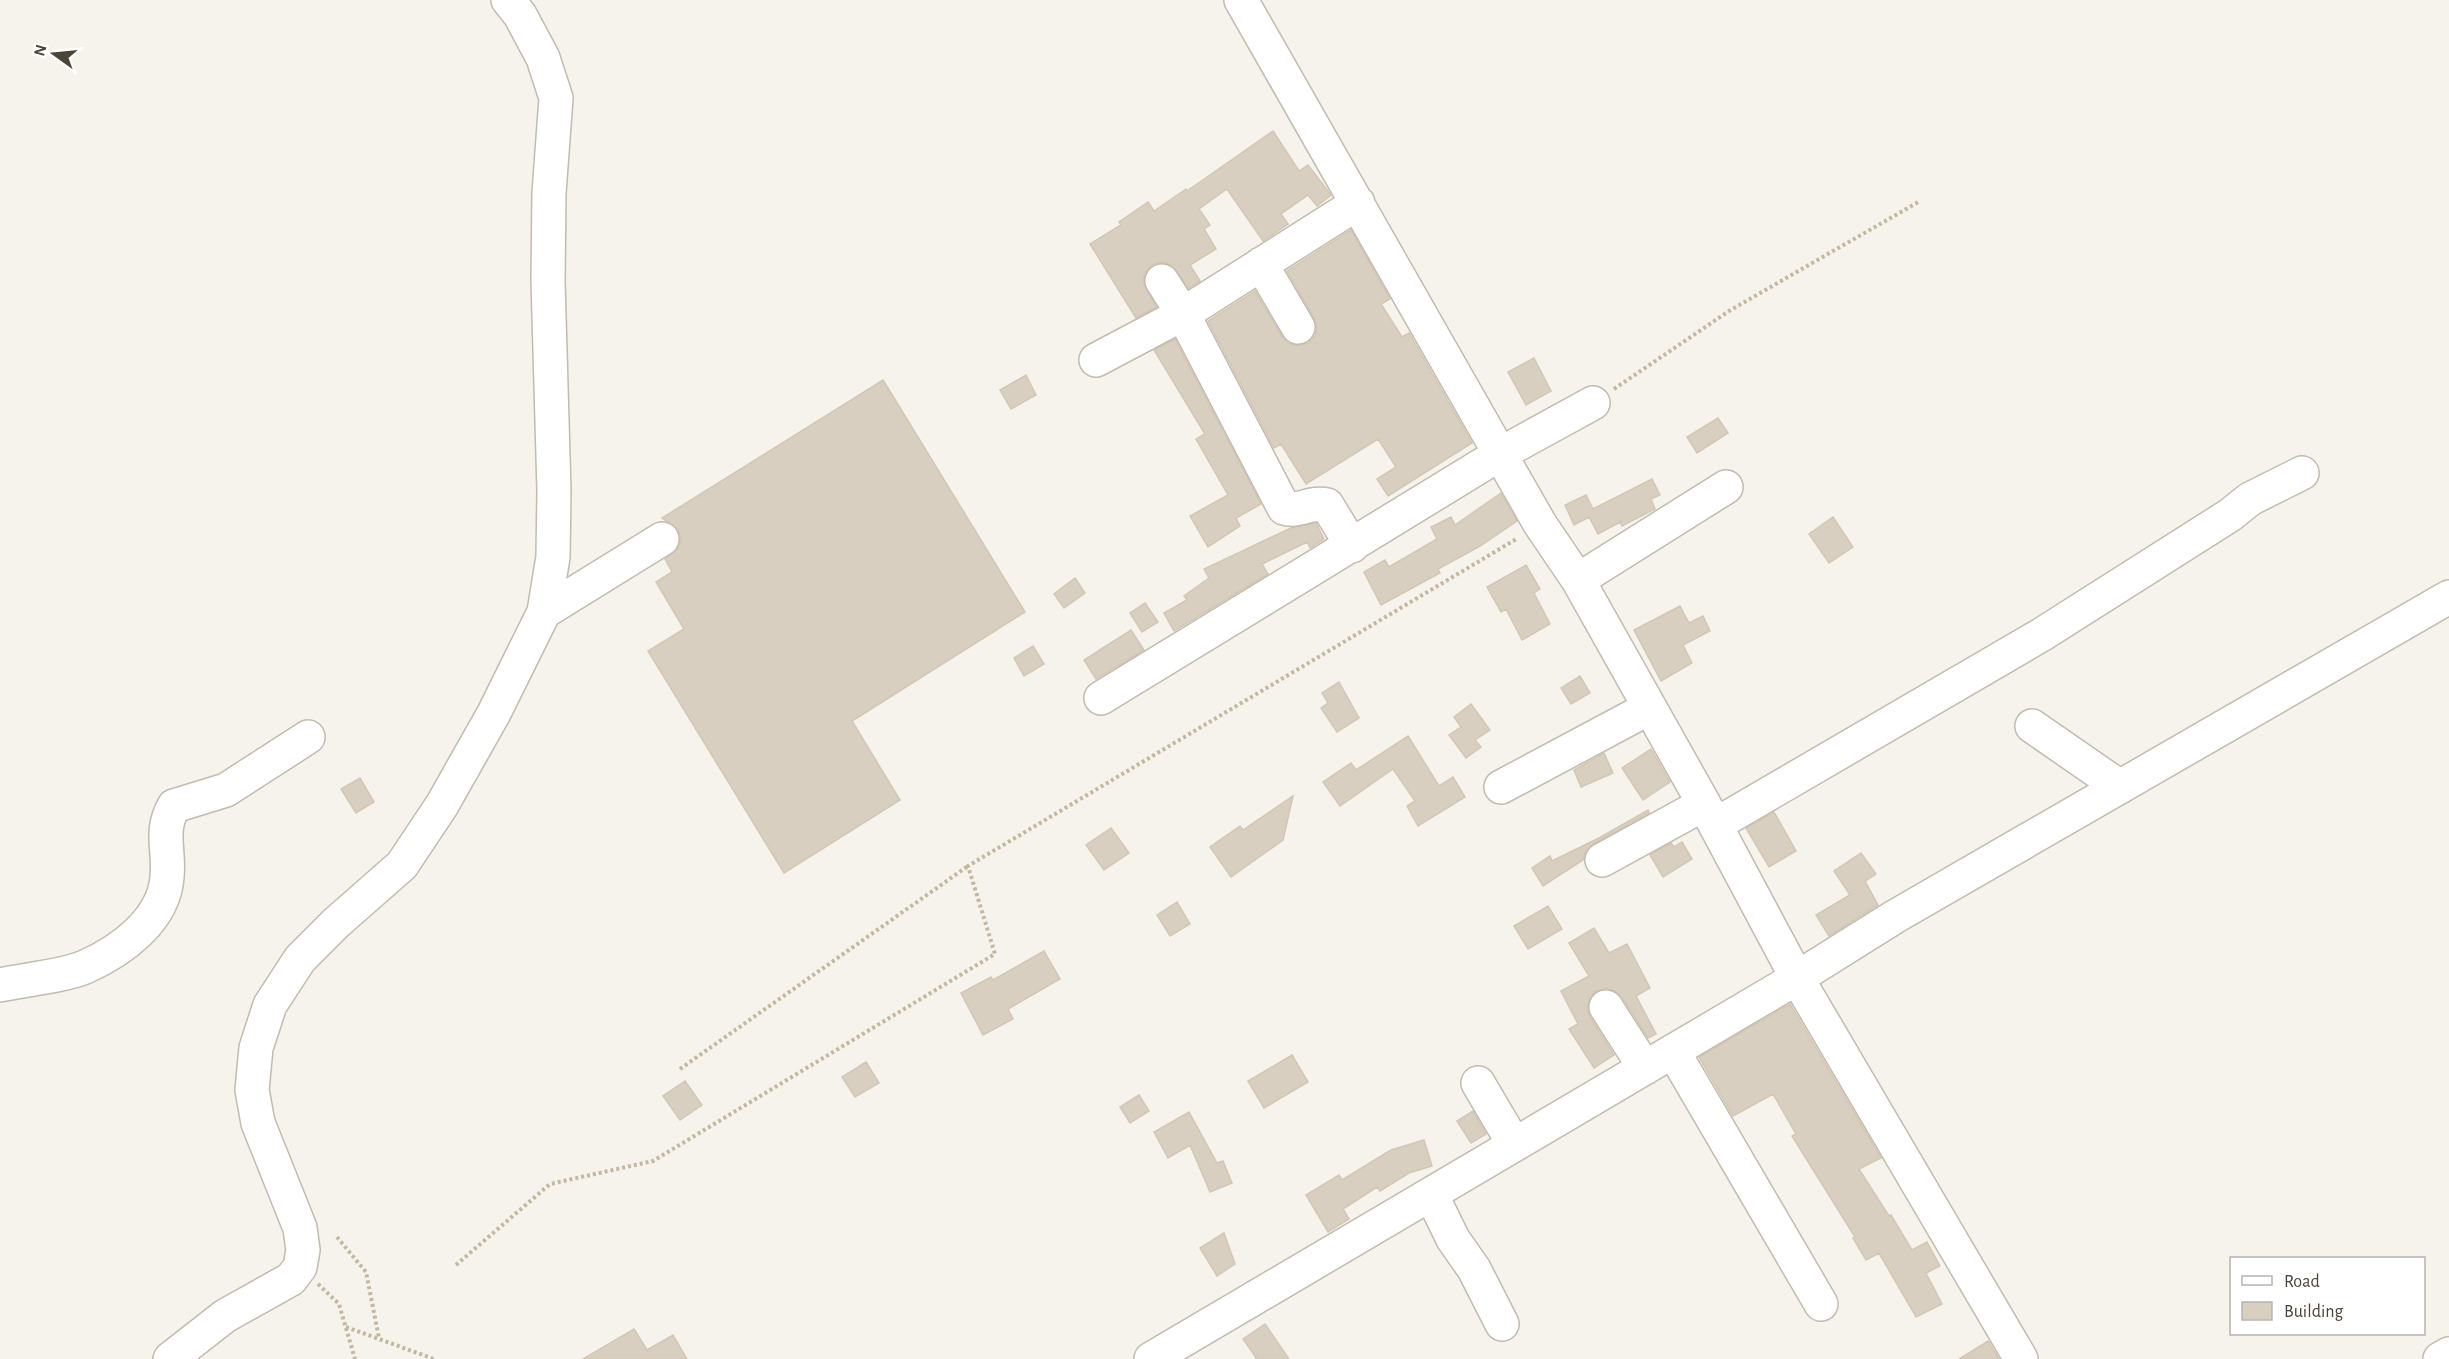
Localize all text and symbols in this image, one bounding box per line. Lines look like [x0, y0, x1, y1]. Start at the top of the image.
north arrow [24, 24, 84, 84]
text: N [31, 43, 50, 58]
legend [2230, 1257, 2425, 1335]
text: Road [2284, 1273, 2320, 1291]
text: Building [2284, 1303, 2344, 1321]

